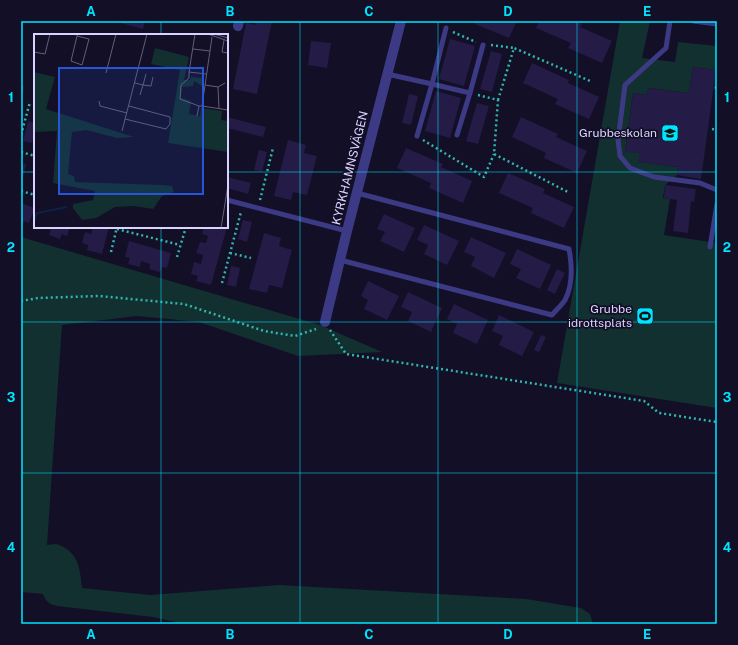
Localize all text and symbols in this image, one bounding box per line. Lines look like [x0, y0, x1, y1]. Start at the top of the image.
text: A [86, 4, 96, 19]
text: B [226, 4, 235, 19]
text: C [364, 4, 374, 19]
text: D [503, 4, 513, 19]
text: E [643, 4, 651, 19]
inset map [34, 34, 228, 228]
text: 1 [8, 90, 14, 105]
text: 1 [724, 90, 730, 105]
street label: KYRKHAMNSVÄGEN [329, 109, 371, 227]
school or university icon: Grubbeskolan [660, 123, 680, 143]
place label: Grubbeskolan [579, 126, 657, 140]
text: 2 [7, 240, 15, 255]
text: 2 [723, 240, 731, 255]
place label: Grubbe idrottsplats [568, 302, 632, 330]
sports icon: Grubbe idrottsplats [635, 306, 655, 326]
text: 3 [7, 390, 16, 405]
text: 3 [723, 390, 732, 405]
text: 4 [7, 540, 16, 555]
text: 4 [723, 540, 732, 555]
text: A [86, 627, 96, 642]
text: B [226, 627, 235, 642]
text: C [364, 627, 374, 642]
text: D [503, 627, 513, 642]
text: E [643, 627, 651, 642]

